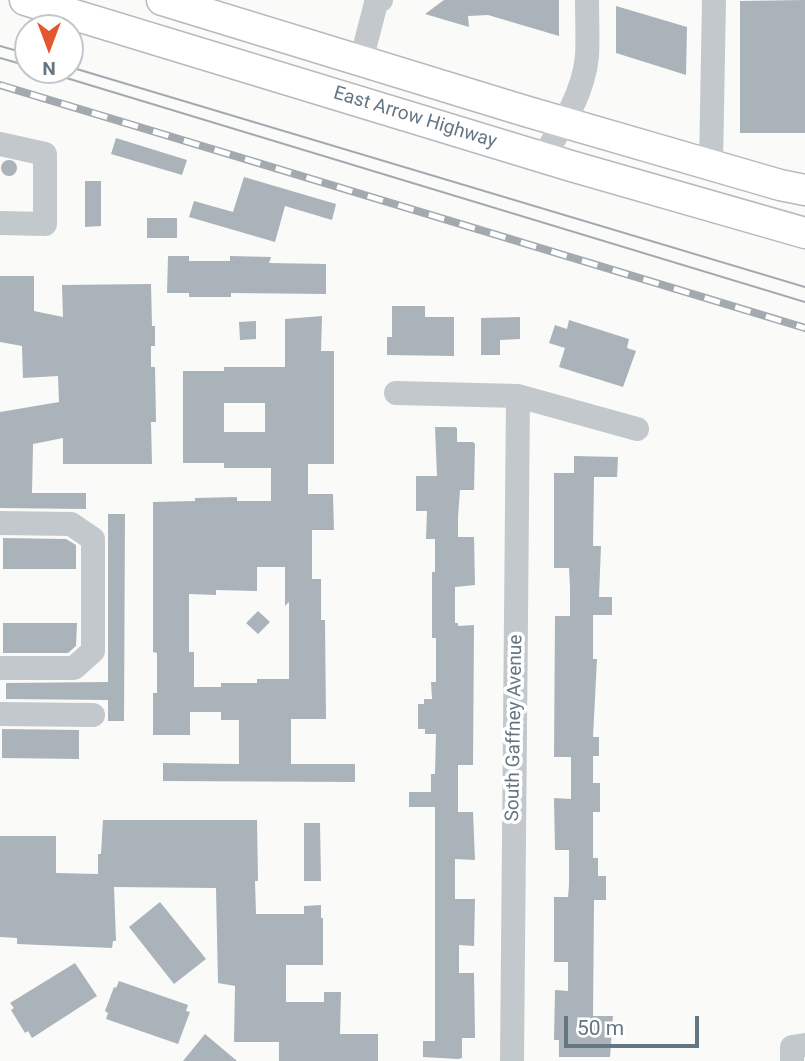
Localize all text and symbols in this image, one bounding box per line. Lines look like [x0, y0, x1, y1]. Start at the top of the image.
north arrow [14, 14, 84, 84]
text: N [42, 57, 56, 80]
street label: East Arrow Highway [331, 82, 499, 154]
street label: South Gaffney Avenue [502, 634, 528, 822]
scale bar [567, 1002, 702, 1046]
text: 50 m [577, 1016, 624, 1040]

